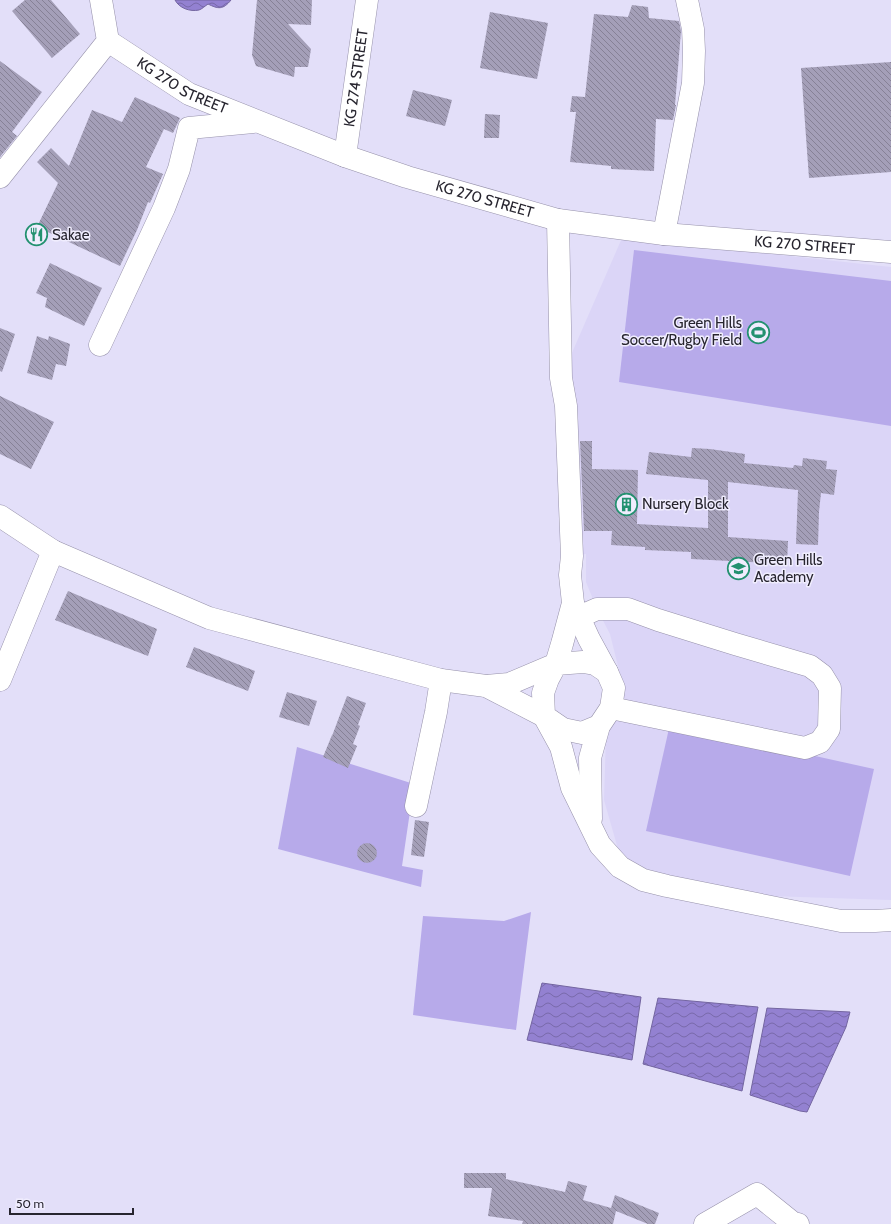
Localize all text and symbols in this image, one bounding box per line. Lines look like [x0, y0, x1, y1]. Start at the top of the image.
street label: KG 274 STREET [340, 28, 372, 128]
street label: KG 270 STREET [134, 53, 230, 117]
street label: KG 270 STREET [434, 177, 536, 222]
restaurant icon: Sakae [23, 222, 49, 248]
place label: Sakae [52, 226, 90, 244]
street label: KG 270 STREET [753, 232, 856, 258]
place label: Green Hills Soccer/Rugby Field [621, 314, 742, 349]
sports icon: Green Hills Soccer/Rugby Field [745, 319, 771, 345]
building icon: Nursery Block [613, 491, 639, 517]
place label: Nursery Block [642, 495, 729, 513]
place label: Green Hills Academy [754, 551, 823, 586]
school or university icon: Green Hills Academy [725, 556, 751, 582]
scale bar [10, 1190, 133, 1216]
text: 50 m [16, 1196, 44, 1211]

